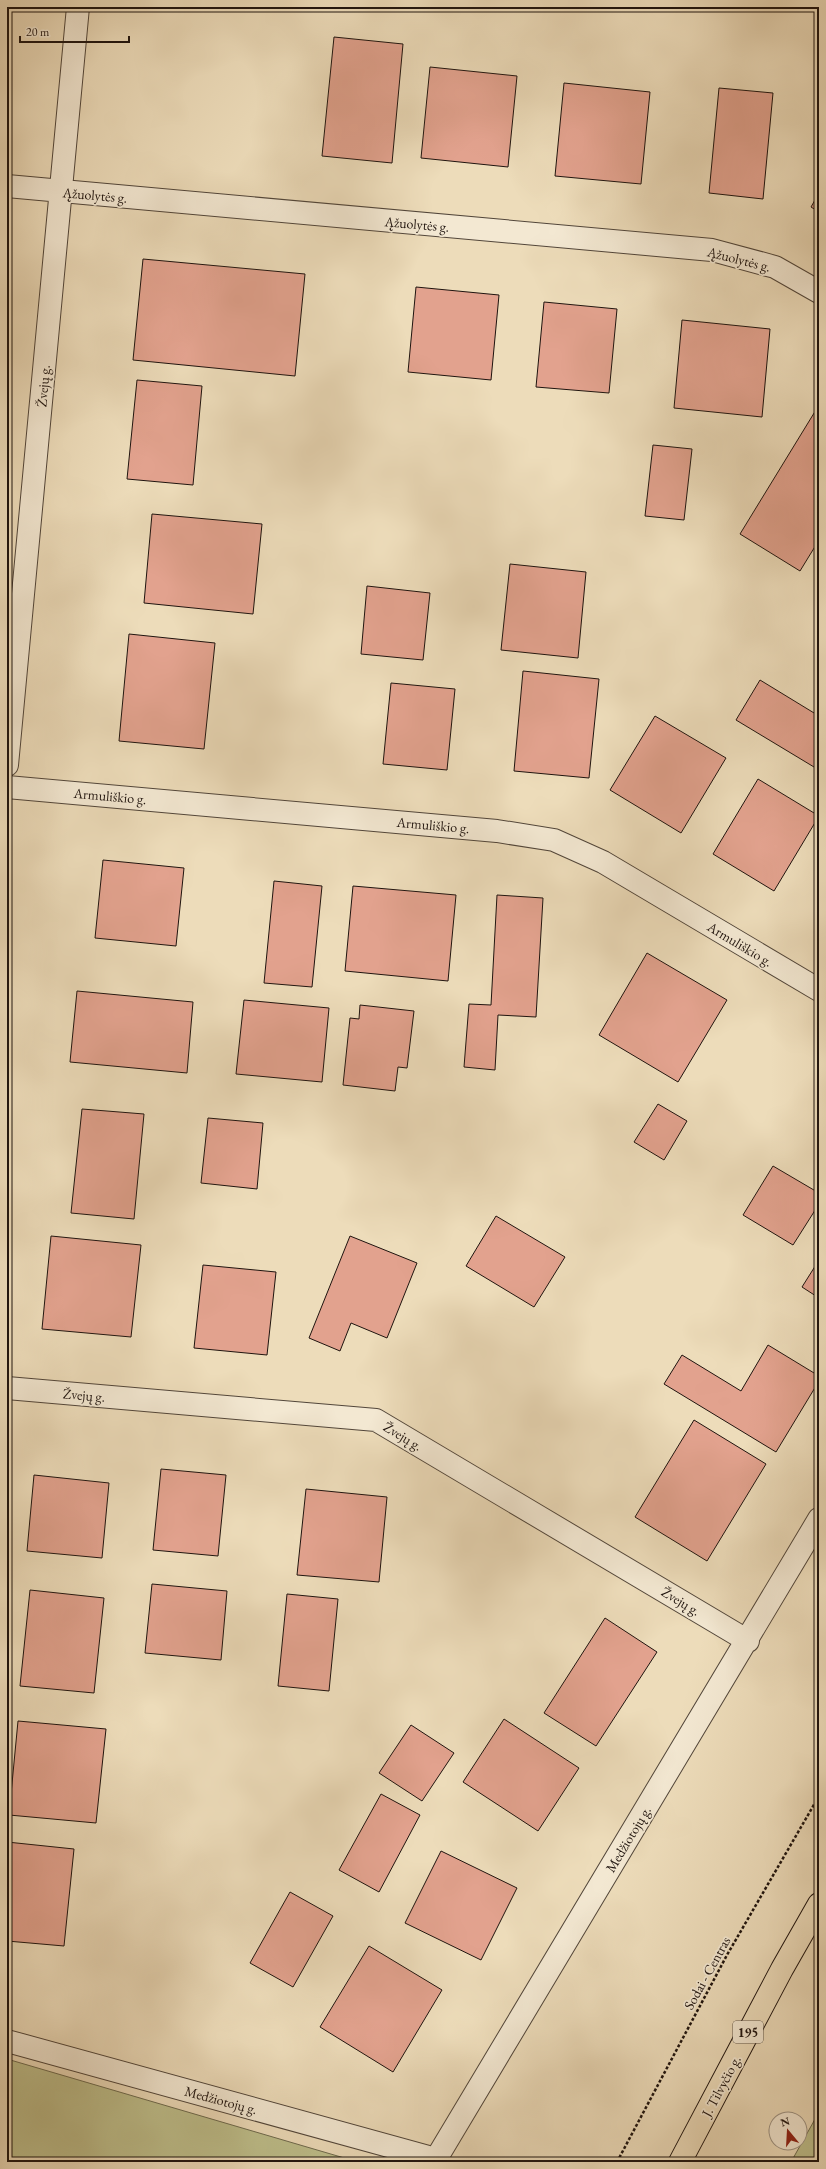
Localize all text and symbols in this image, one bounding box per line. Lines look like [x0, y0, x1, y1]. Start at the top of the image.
scale bar [20, 18, 129, 44]
text: 20 m [26, 24, 50, 40]
street label: Ąžuolytės g. [61, 183, 128, 207]
street label: Ąžuolytės g. [383, 212, 450, 236]
street label: Ąžuolytės g. [704, 242, 773, 276]
street label: Žvejų g. [32, 364, 54, 408]
street label: Armuliškio g. [72, 784, 147, 808]
street label: Armuliškio g. [395, 813, 470, 837]
street label: Armuliškio g. [703, 917, 776, 971]
street label: Žvejų g. [62, 1384, 106, 1406]
street label: Žvejų g. [380, 1417, 426, 1455]
street label: Žvejų g. [658, 1582, 704, 1620]
street label: Medžiotojų g. [601, 1802, 655, 1876]
street label: Sodai - Centras [680, 1933, 735, 2013]
road number: 195 [733, 2021, 763, 2043]
street label: J. Tilvyčio g. [697, 2052, 745, 2121]
street label: Medžiotojų g. [183, 2082, 259, 2118]
north arrow [768, 2111, 808, 2151]
text: N [779, 2113, 791, 2130]

